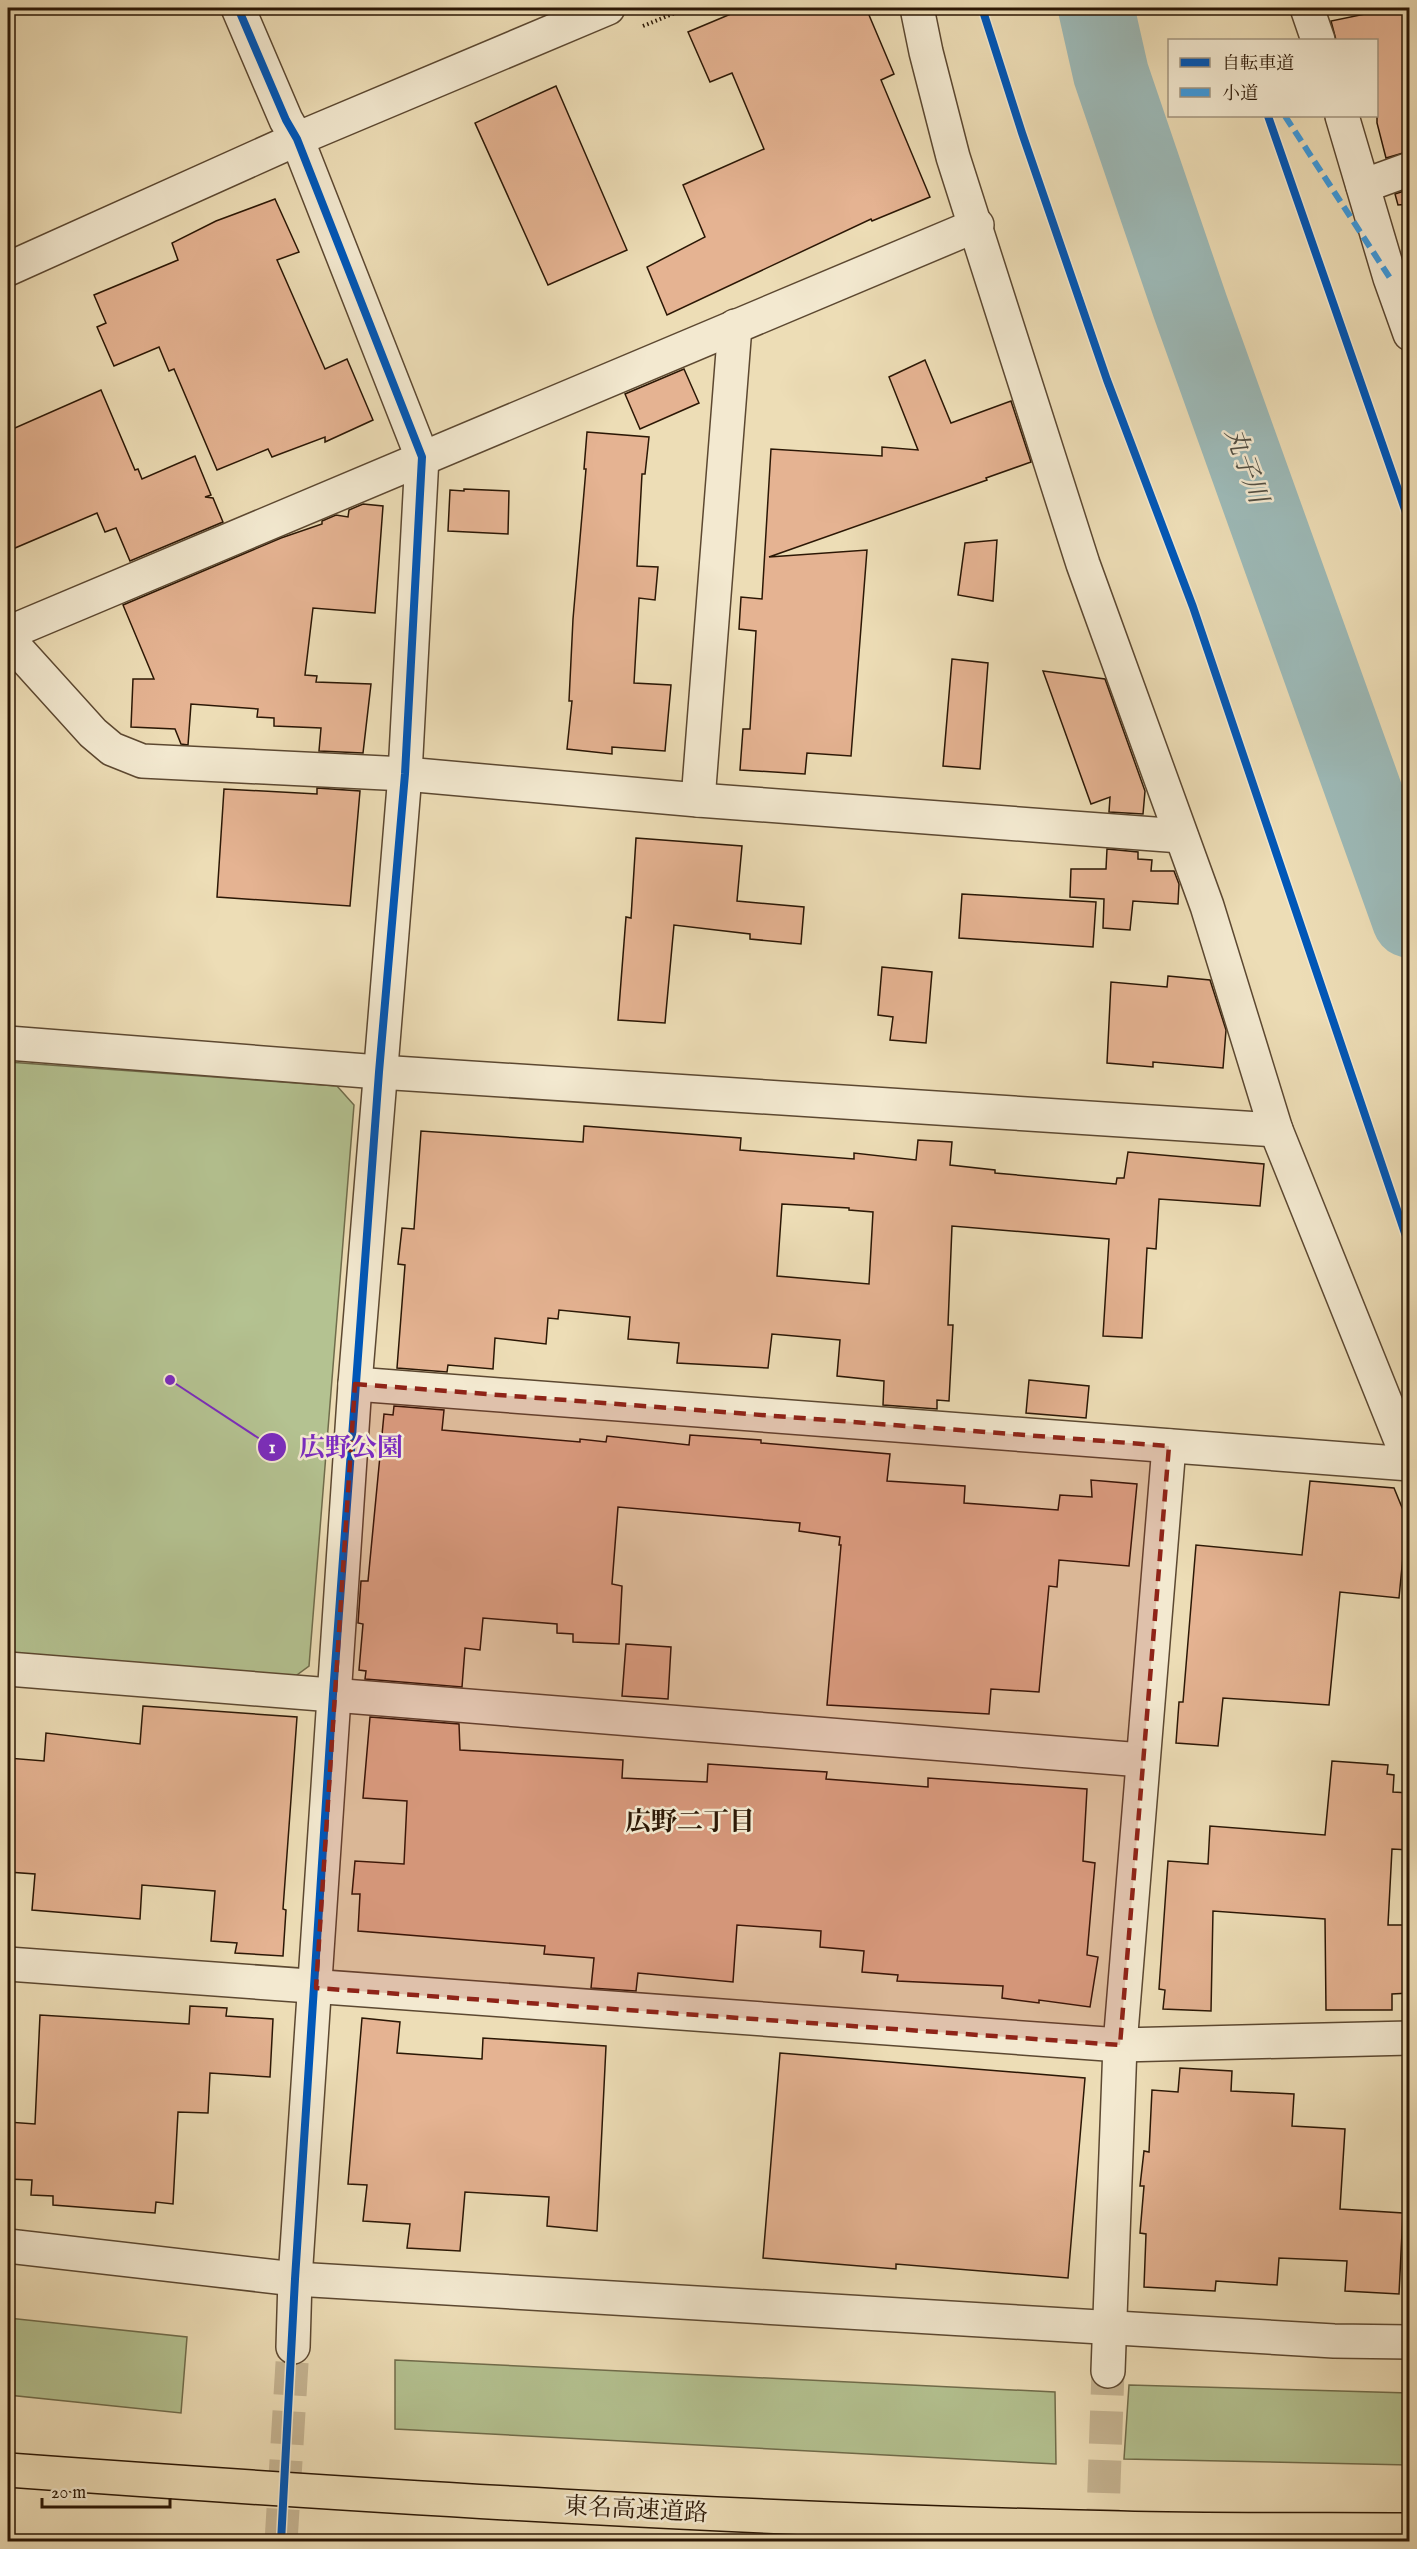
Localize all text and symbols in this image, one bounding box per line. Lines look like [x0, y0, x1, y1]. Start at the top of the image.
legend [1168, 39, 1378, 117]
text: 自転車道 [1222, 53, 1294, 76]
text: 小道 [1222, 83, 1258, 106]
water label: 丸子川 [1217, 423, 1275, 511]
callout: 広野公園 [257, 1425, 415, 1469]
text: 広野公園 [299, 1432, 403, 1465]
text: 1 [269, 1437, 276, 1460]
district label: 広野二丁目 [625, 1806, 755, 1839]
scale bar [42, 2471, 170, 2509]
text: 20 m [51, 2482, 86, 2505]
street label: 東名高速道路 [563, 2491, 709, 2530]

